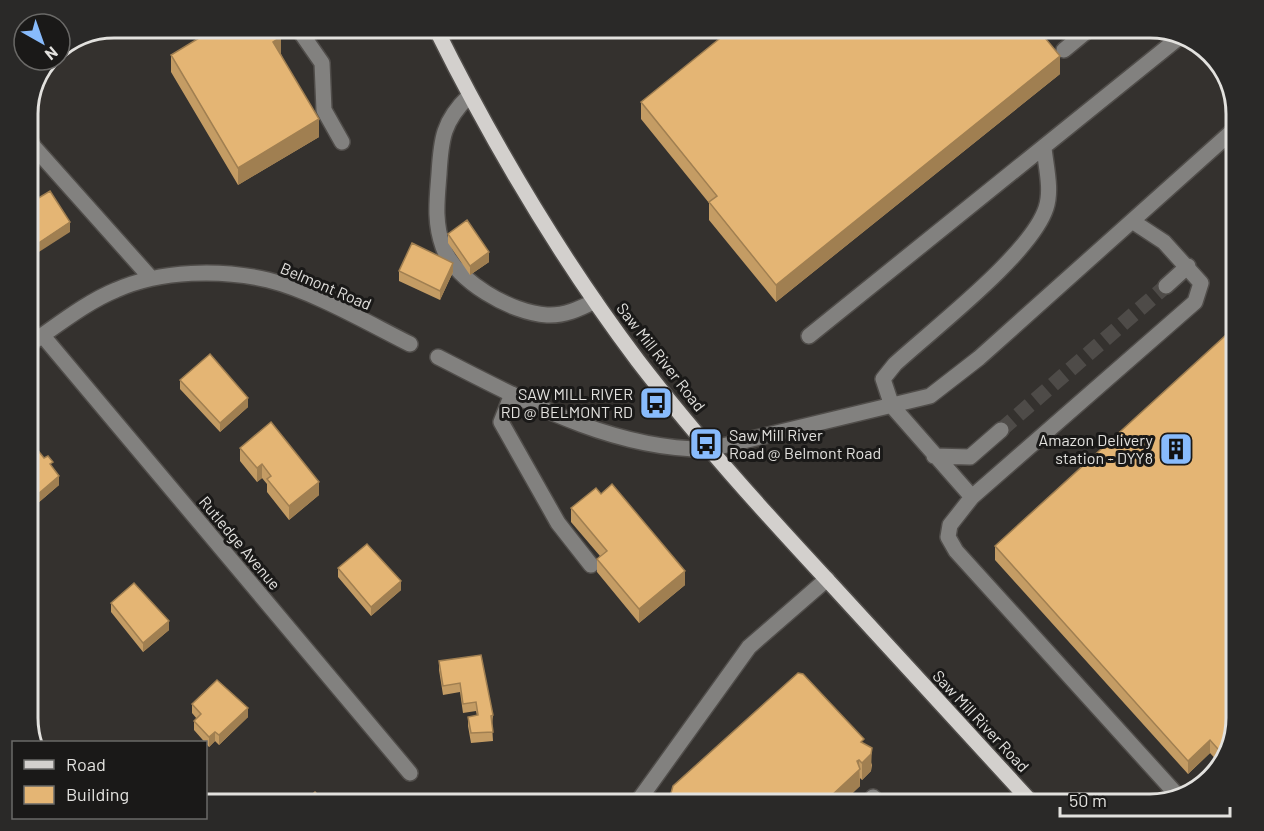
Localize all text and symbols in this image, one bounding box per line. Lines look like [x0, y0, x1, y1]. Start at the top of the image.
north arrow [12, 12, 72, 72]
text: N [42, 43, 62, 65]
street label: Belmont Road [278, 258, 375, 313]
street label: Saw Mill River Road [613, 299, 710, 415]
place label: SAW MILL RIVER RD @ BELMONT RD [501, 384, 633, 421]
bus stop icon: SAW MILL RIVER RD @ BELMONT RD [638, 385, 674, 421]
place label: Saw Mill River Road @ Belmont Road [729, 425, 881, 462]
bus stop icon: Saw Mill River Road @ Belmont Road [688, 426, 724, 462]
place label: Amazon Delivery station - DYY8 [1039, 430, 1154, 467]
building icon: Amazon Delivery station - DYY8 [1158, 431, 1194, 467]
street label: Rutledge Avenue [196, 492, 285, 593]
street label: Saw Mill River Road [929, 666, 1033, 776]
legend [12, 741, 207, 819]
text: Road [66, 753, 106, 775]
scale bar [1060, 780, 1230, 818]
text: Building [66, 783, 129, 805]
text: 50 m [1069, 789, 1107, 811]

